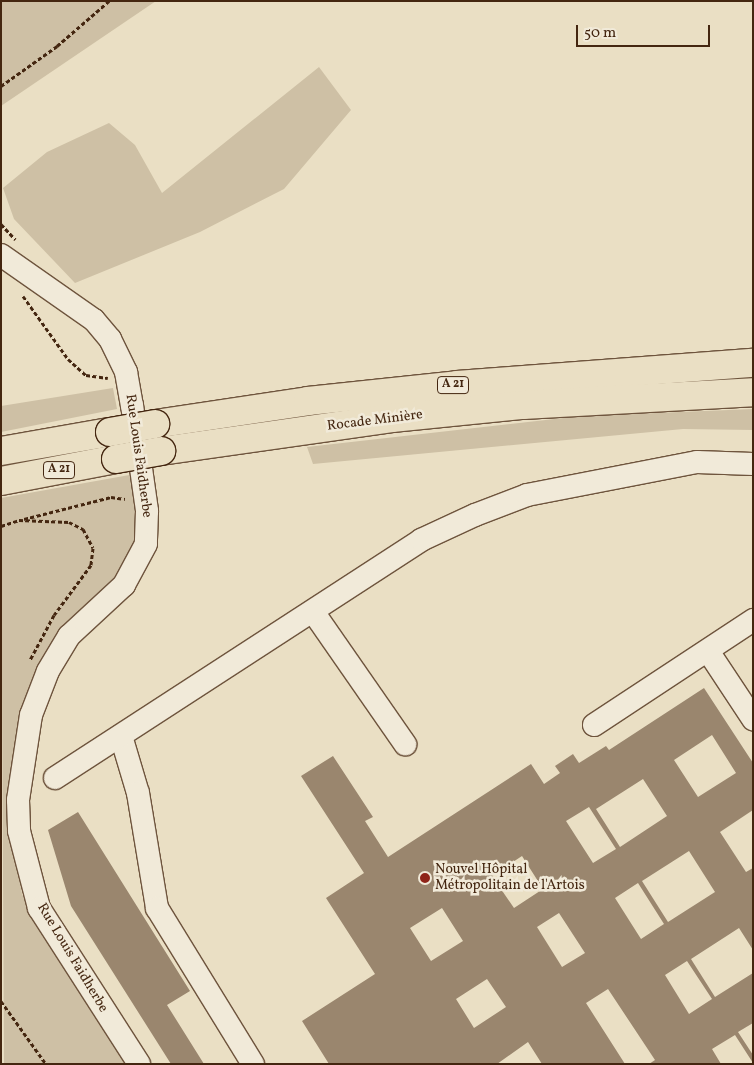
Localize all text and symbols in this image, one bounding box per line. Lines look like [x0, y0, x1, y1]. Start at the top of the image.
scale bar [579, 15, 713, 47]
text: 50 m [584, 23, 616, 44]
road number: A 21 [437, 376, 469, 394]
street label: Rue Louis Faidherbe [121, 393, 155, 519]
street label: Rocade Minière [326, 407, 424, 435]
road number: A 21 [43, 460, 75, 480]
place label: Nouvel Hôpital Métropolitain de l'Artois [435, 862, 585, 894]
marker: Nouvel Hôpital Métropolitain de l'Artois [419, 872, 431, 884]
street label: Rue Louis Faidherbe [33, 900, 111, 1016]

